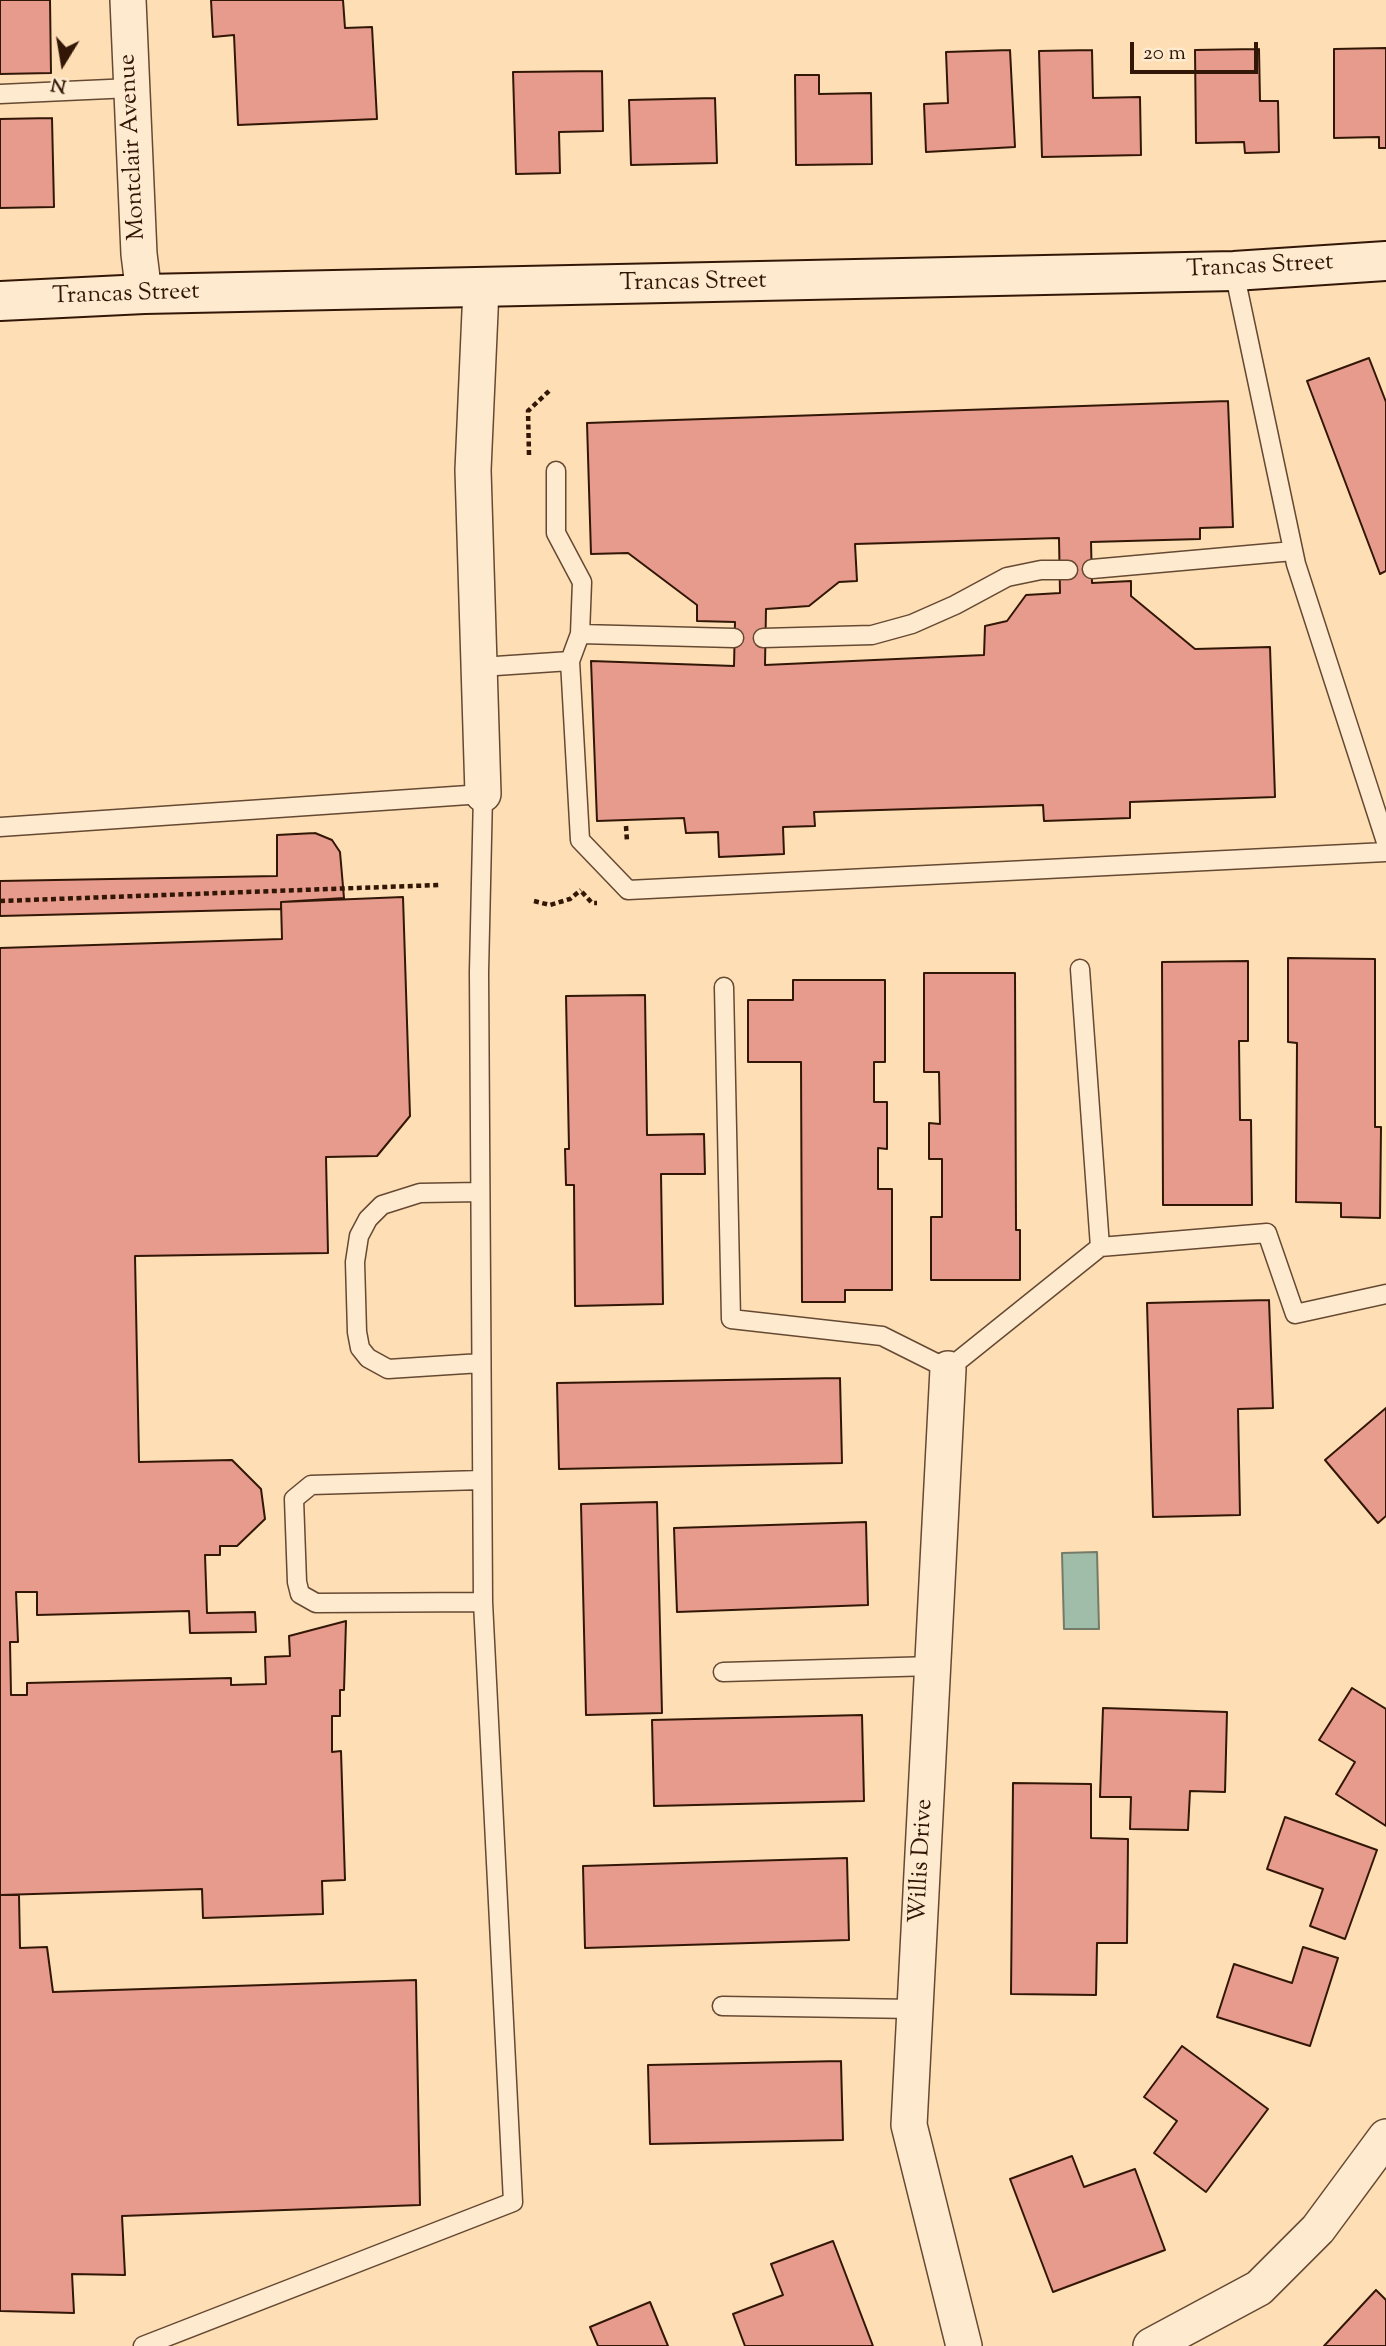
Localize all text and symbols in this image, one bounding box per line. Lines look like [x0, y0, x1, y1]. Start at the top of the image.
north arrow [28, 28, 98, 98]
scale bar [1134, 28, 1262, 72]
text: 20 m [1143, 39, 1186, 69]
street label: Montclair Avenue [115, 53, 153, 241]
text: N [49, 69, 69, 99]
street label: Trancas Street [1186, 250, 1334, 286]
street label: Trancas Street [619, 268, 767, 300]
street label: Trancas Street [52, 279, 200, 313]
street label: Willis Drive [905, 1798, 941, 1924]

